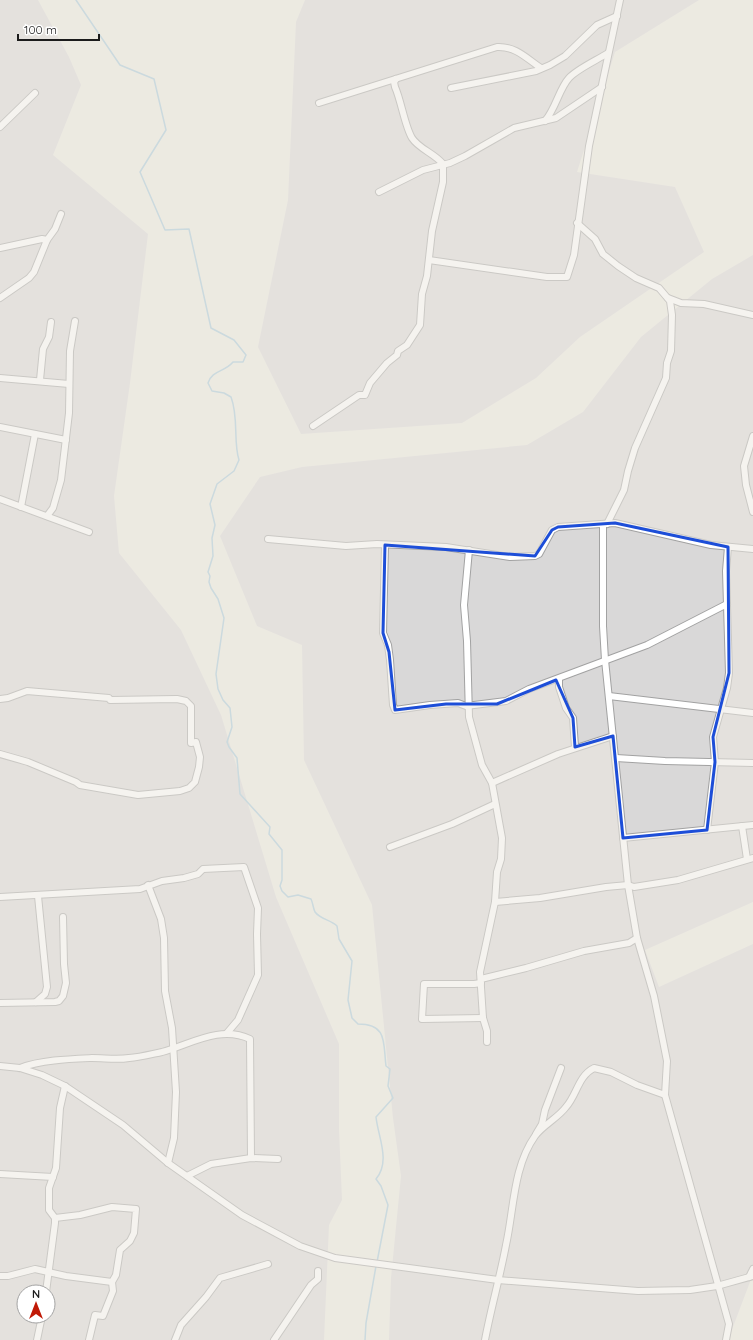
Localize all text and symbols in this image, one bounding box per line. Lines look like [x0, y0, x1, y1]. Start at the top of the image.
scale bar [18, 16, 99, 42]
text: 100 m [24, 22, 57, 37]
north arrow [16, 1284, 56, 1324]
text: N [32, 1287, 40, 1301]

